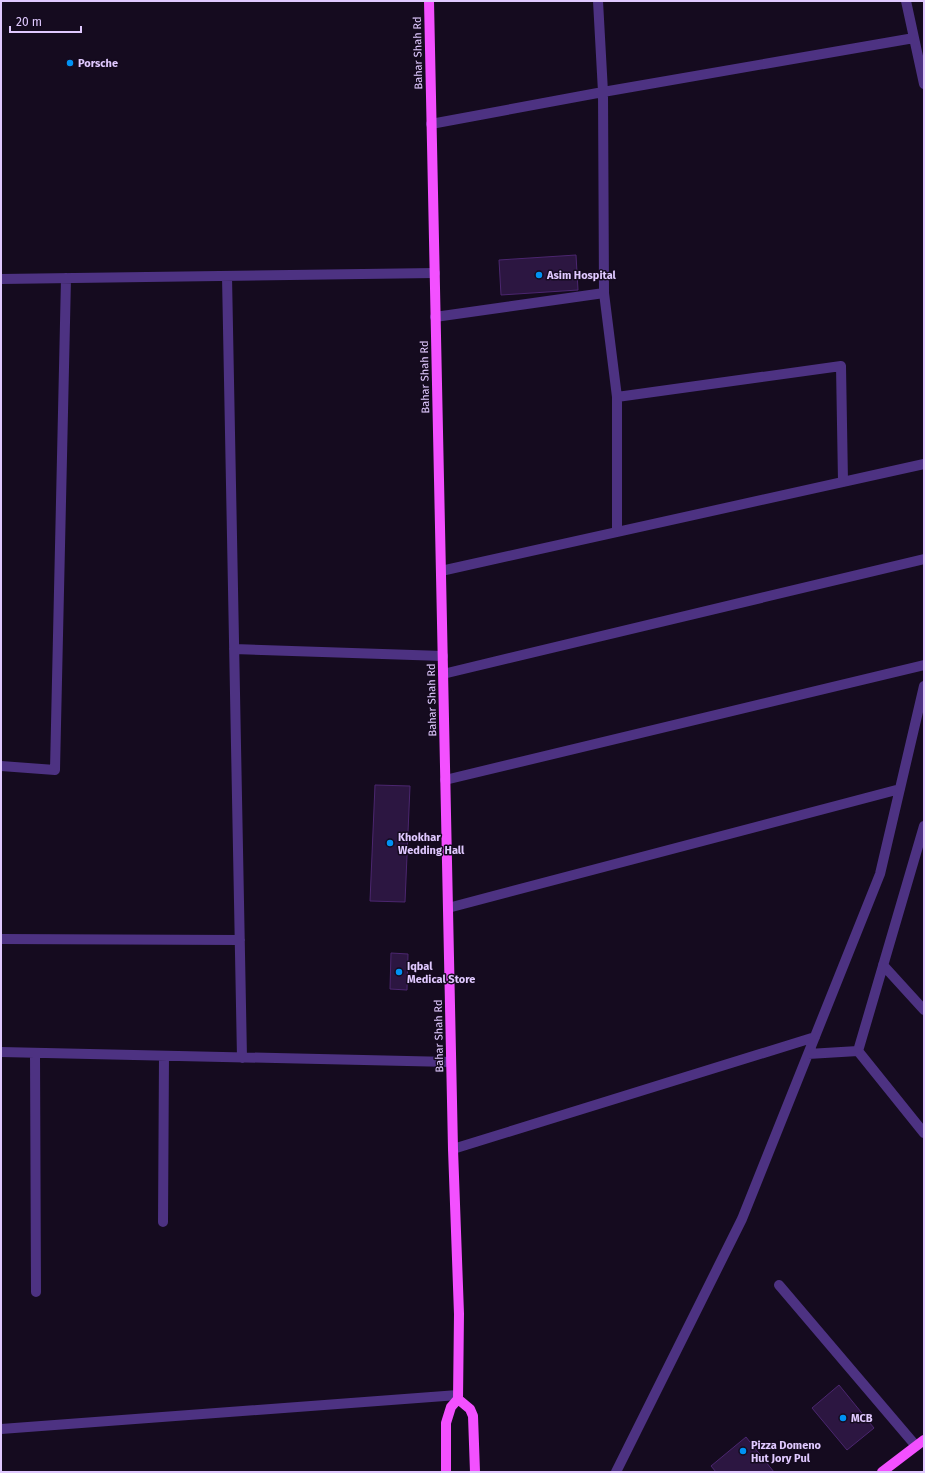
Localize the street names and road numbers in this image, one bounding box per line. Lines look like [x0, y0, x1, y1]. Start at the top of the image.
street label: Bahar Shah Rd [411, 16, 425, 90]
street label: Bahar Shah Rd [418, 340, 432, 414]
street label: Bahar Shah Rd [425, 663, 439, 737]
street label: Bahar Shah Rd [432, 999, 446, 1073]

